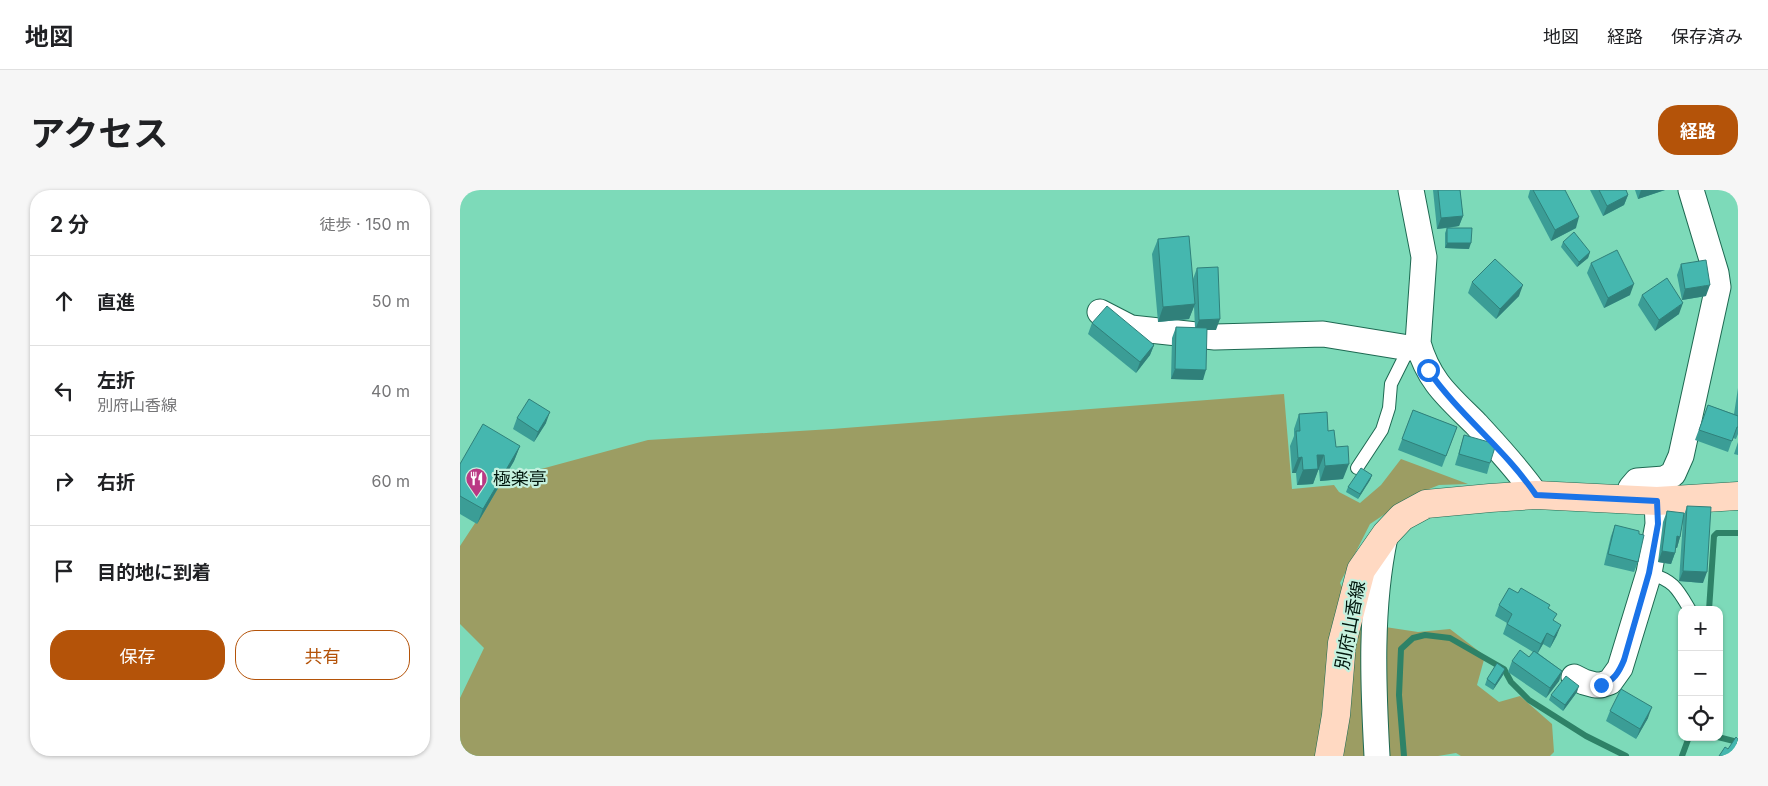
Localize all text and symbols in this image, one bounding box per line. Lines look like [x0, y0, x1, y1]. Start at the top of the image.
text: 地図 [25, 22, 73, 51]
text: 地図 [1543, 26, 1579, 47]
text: 経路 [1607, 26, 1643, 47]
text: 保存済み [1671, 26, 1743, 47]
button: 経路 [1658, 105, 1738, 155]
text: アクセス [30, 112, 168, 154]
text: 2 分 [50, 212, 89, 237]
text: 徒歩 · 150 m [320, 214, 410, 234]
icon: ahead [50, 287, 78, 315]
text: 直進 [97, 291, 135, 314]
text: 50 m [372, 291, 410, 311]
route start [1417, 359, 1440, 382]
text: 左折 [97, 369, 135, 392]
icon: left [50, 377, 78, 405]
text: 40 m [371, 381, 410, 401]
text: 別府山香線 [97, 395, 177, 415]
restaurant icon: 極楽亭 [465, 466, 489, 497]
icon: right [50, 467, 78, 495]
place label: 極楽亭 [493, 468, 547, 489]
text: 右折 [97, 471, 135, 494]
text: 60 m [371, 471, 410, 491]
icon: arrive [50, 557, 78, 585]
text: 目的地に到着 [97, 561, 211, 584]
street label: 別府山香線 [1331, 579, 1369, 671]
map controls [1678, 606, 1723, 741]
button: + [1678, 606, 1723, 651]
button: 保存 [50, 630, 225, 680]
button: 共有 [235, 630, 410, 680]
button: − [1678, 651, 1723, 696]
route end [1590, 674, 1613, 697]
button: locate [1678, 696, 1723, 741]

